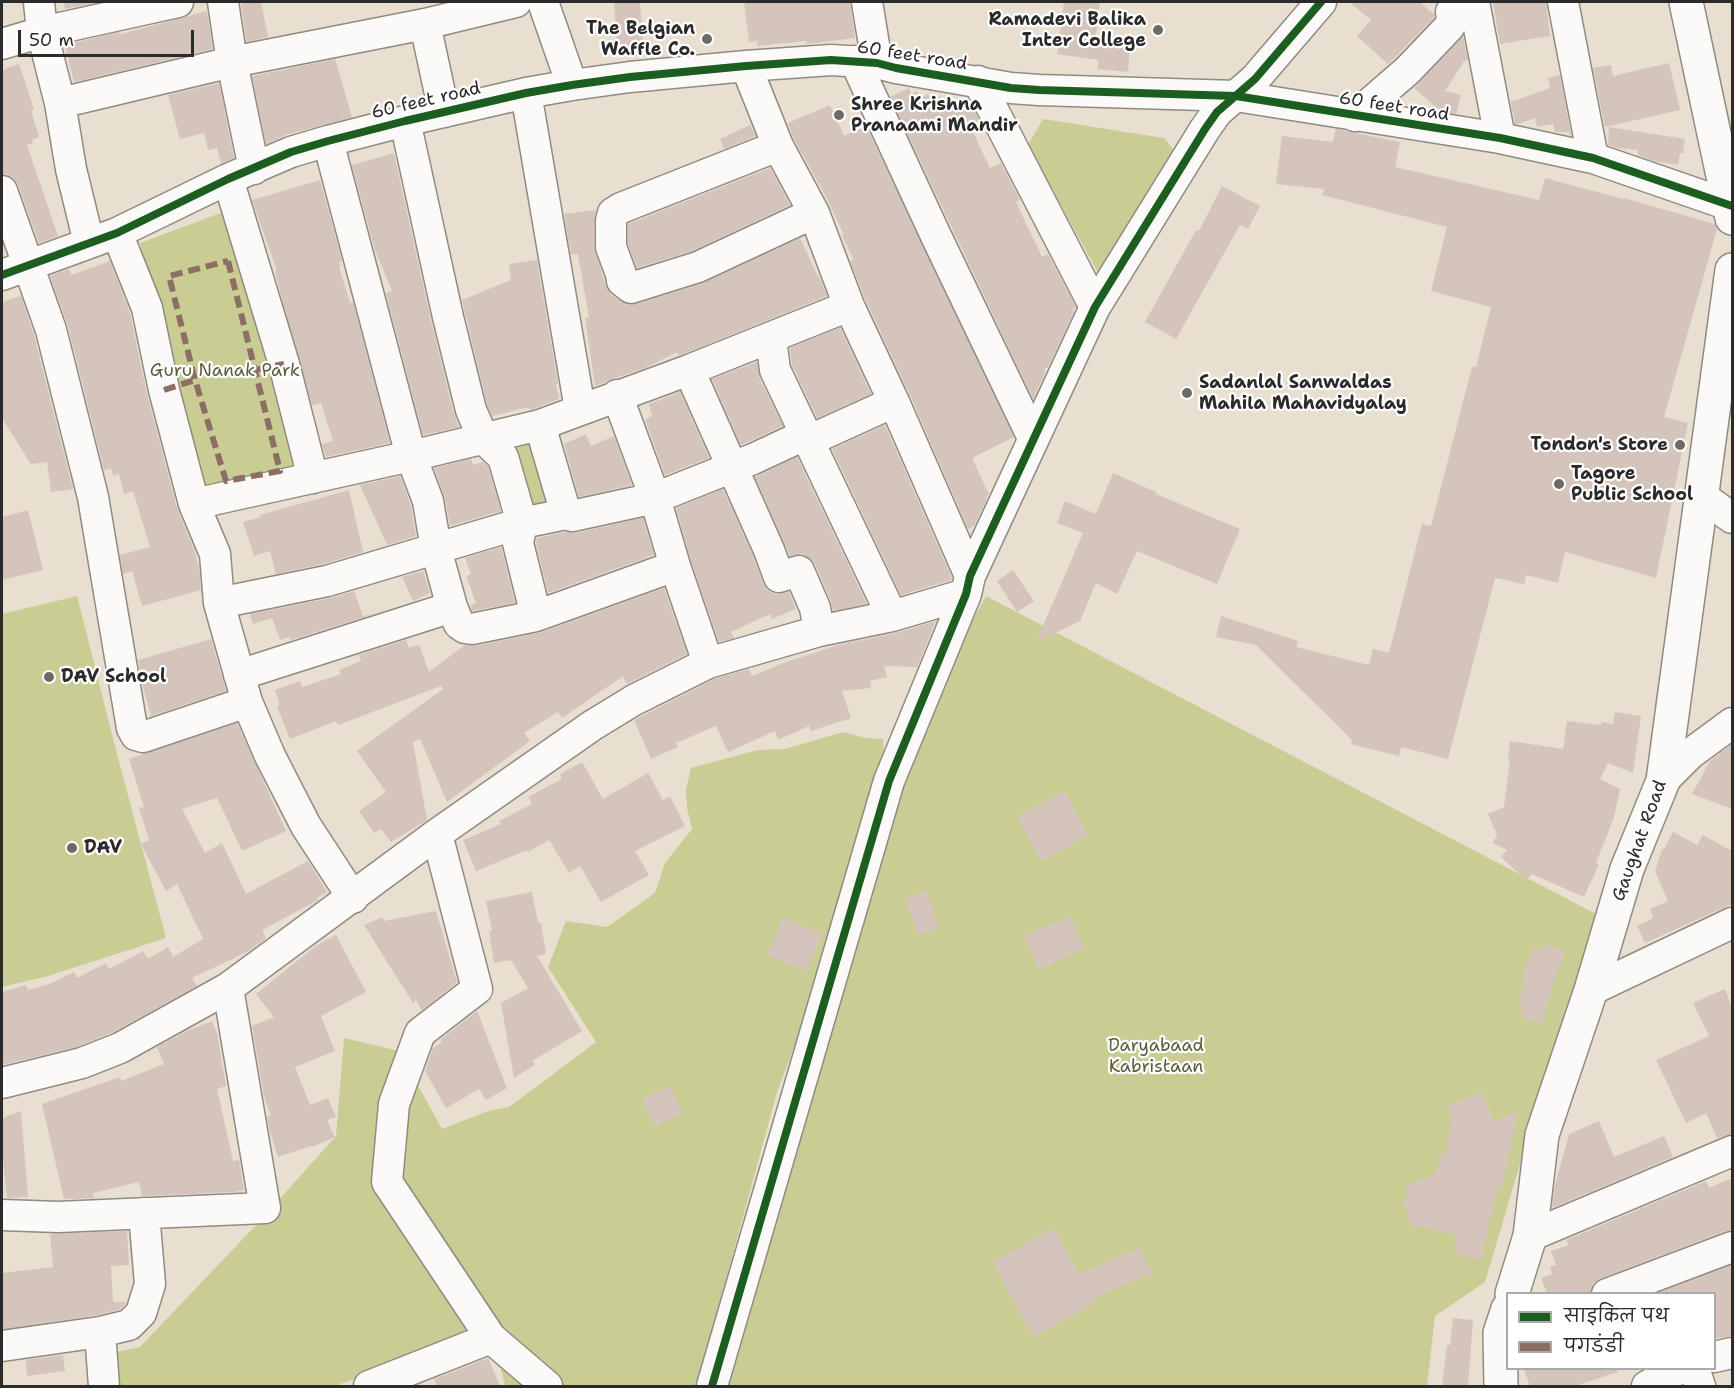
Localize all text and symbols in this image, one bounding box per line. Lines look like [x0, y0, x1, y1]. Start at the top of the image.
place label: Ramadevi Balika Inter College [988, 9, 1146, 52]
scale bar [21, 18, 196, 56]
place label: The Belgian Waffle Co. [586, 18, 695, 60]
marker: Ramadevi Balika Inter College [1151, 23, 1165, 37]
text: 50 m [29, 28, 74, 52]
marker: The Belgian Waffle Co. [700, 32, 714, 46]
street label: 60 feet road [855, 37, 969, 75]
street label: 60 feet road [369, 78, 483, 124]
street label: 60 feet road [1337, 88, 1451, 126]
place label: Shree Krishna Pranaami Mandir [851, 94, 1018, 136]
marker: Shree Krishna Pranaami Mandir [832, 108, 846, 122]
park label: Guru Nanak Park [150, 360, 300, 382]
place label: Sadanlal Sanwaldas Mahila Mahavidyalay [1199, 372, 1407, 415]
marker: Sadanlal Sanwaldas Mahila Mahavidyalay [1180, 386, 1194, 400]
place label: Tondon's Store [1531, 434, 1668, 456]
marker: Tondon's Store [1673, 438, 1687, 452]
place label: Tagore Public School [1571, 463, 1693, 506]
marker: Tagore Public School [1552, 477, 1566, 491]
place label: DAV School [61, 666, 166, 688]
marker: DAV School [42, 670, 56, 684]
street label: Gaughat Road [1608, 778, 1672, 904]
place label: DAV [84, 837, 122, 859]
marker: DAV [65, 841, 79, 855]
park label: Daryabaad Kabristaan [1108, 1035, 1204, 1078]
legend [1506, 1292, 1716, 1370]
text: साइकिल पथ [1564, 1304, 1669, 1328]
text: पगडंडी [1564, 1334, 1624, 1358]

